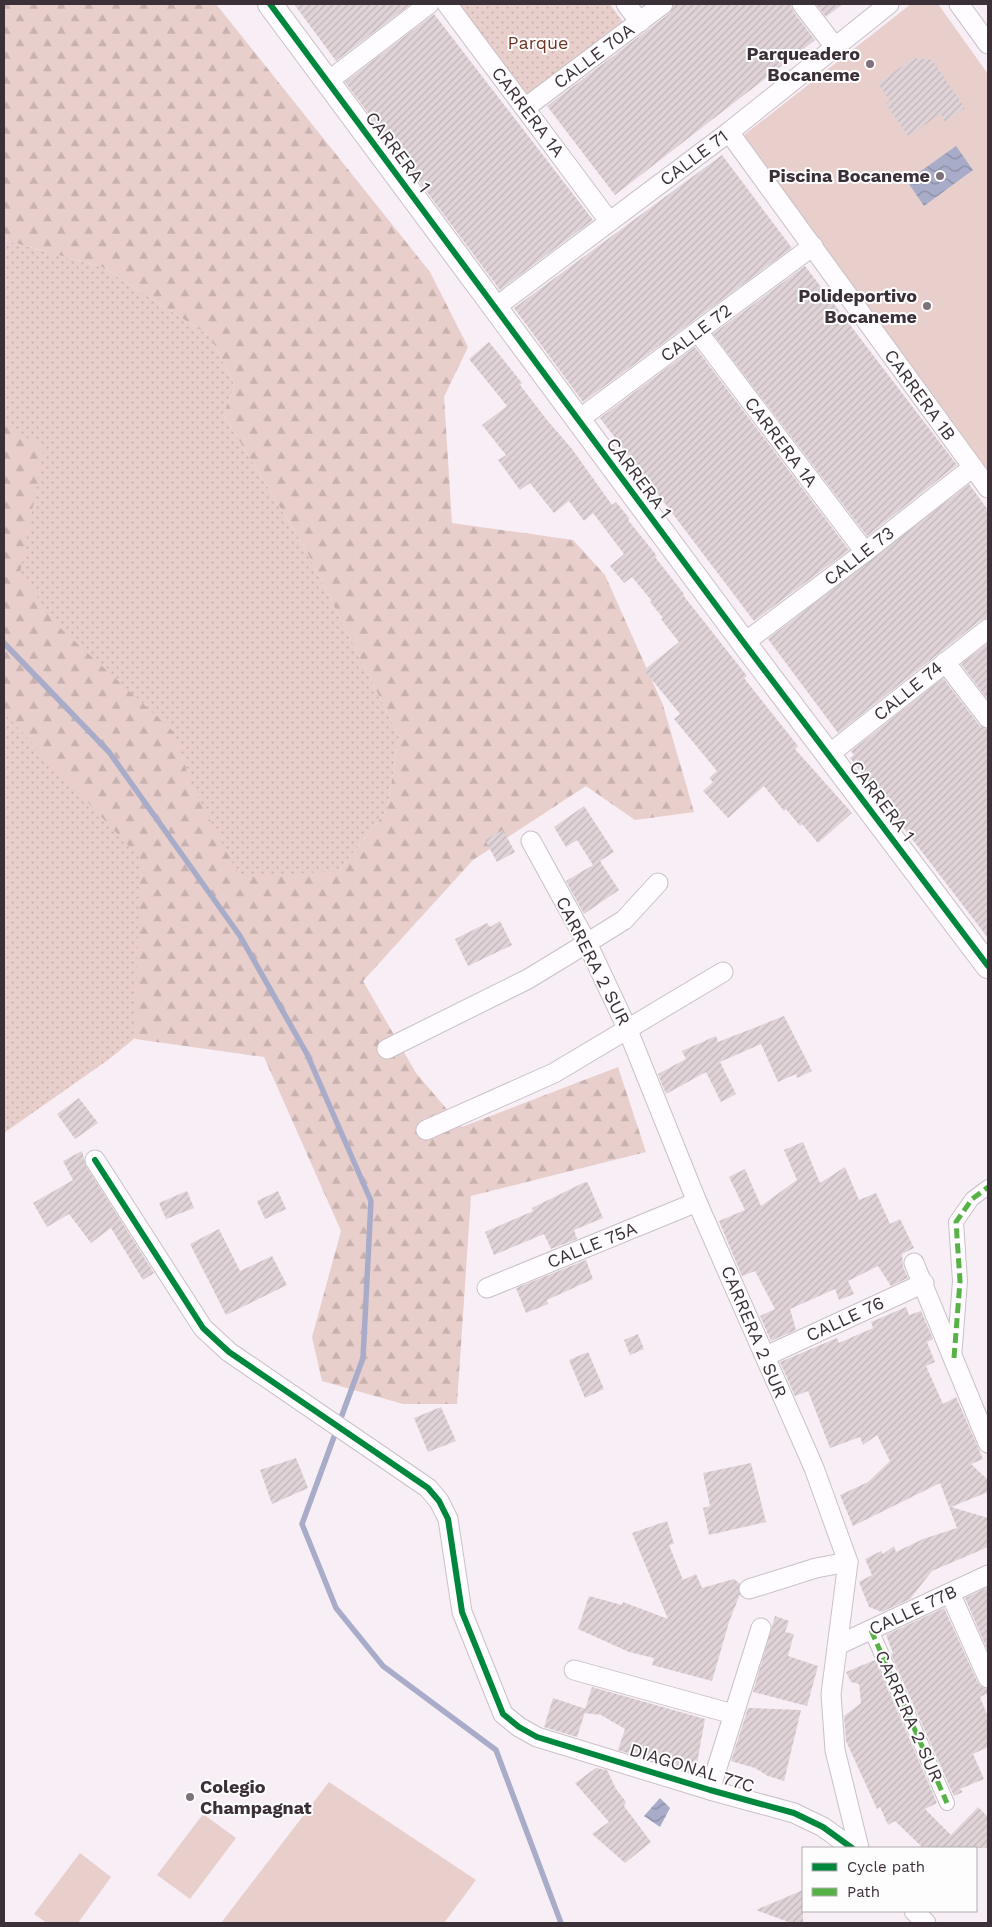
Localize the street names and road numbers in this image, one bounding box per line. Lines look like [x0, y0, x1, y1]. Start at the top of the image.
street label: CALLE 70A [549, 18, 638, 93]
street label: CARRERA 1A [488, 62, 569, 161]
street label: CARRERA 1 [361, 107, 436, 196]
street label: CALLE 71 [656, 125, 732, 190]
street label: CALLE 72 [656, 299, 735, 366]
street label: CARRERA 1B [880, 345, 960, 444]
street label: CARRERA 1A [741, 392, 822, 491]
street label: CARRERA 1 [602, 433, 677, 522]
street label: CALLE 73 [819, 522, 898, 590]
street label: CALLE 74 [869, 656, 946, 725]
street label: CARRERA 1 [845, 756, 920, 845]
street label: CARRERA 2 SUR [552, 893, 635, 1029]
street label: CALLE 75A [544, 1217, 640, 1272]
street label: CARRERA 2 SUR [717, 1262, 792, 1401]
street label: CALLE 76 [803, 1291, 887, 1346]
street label: CALLE 77B [865, 1580, 960, 1639]
street label: CARRERA 2 SUR [871, 1647, 948, 1785]
street label: DIAGONAL 77C [627, 1739, 757, 1796]

